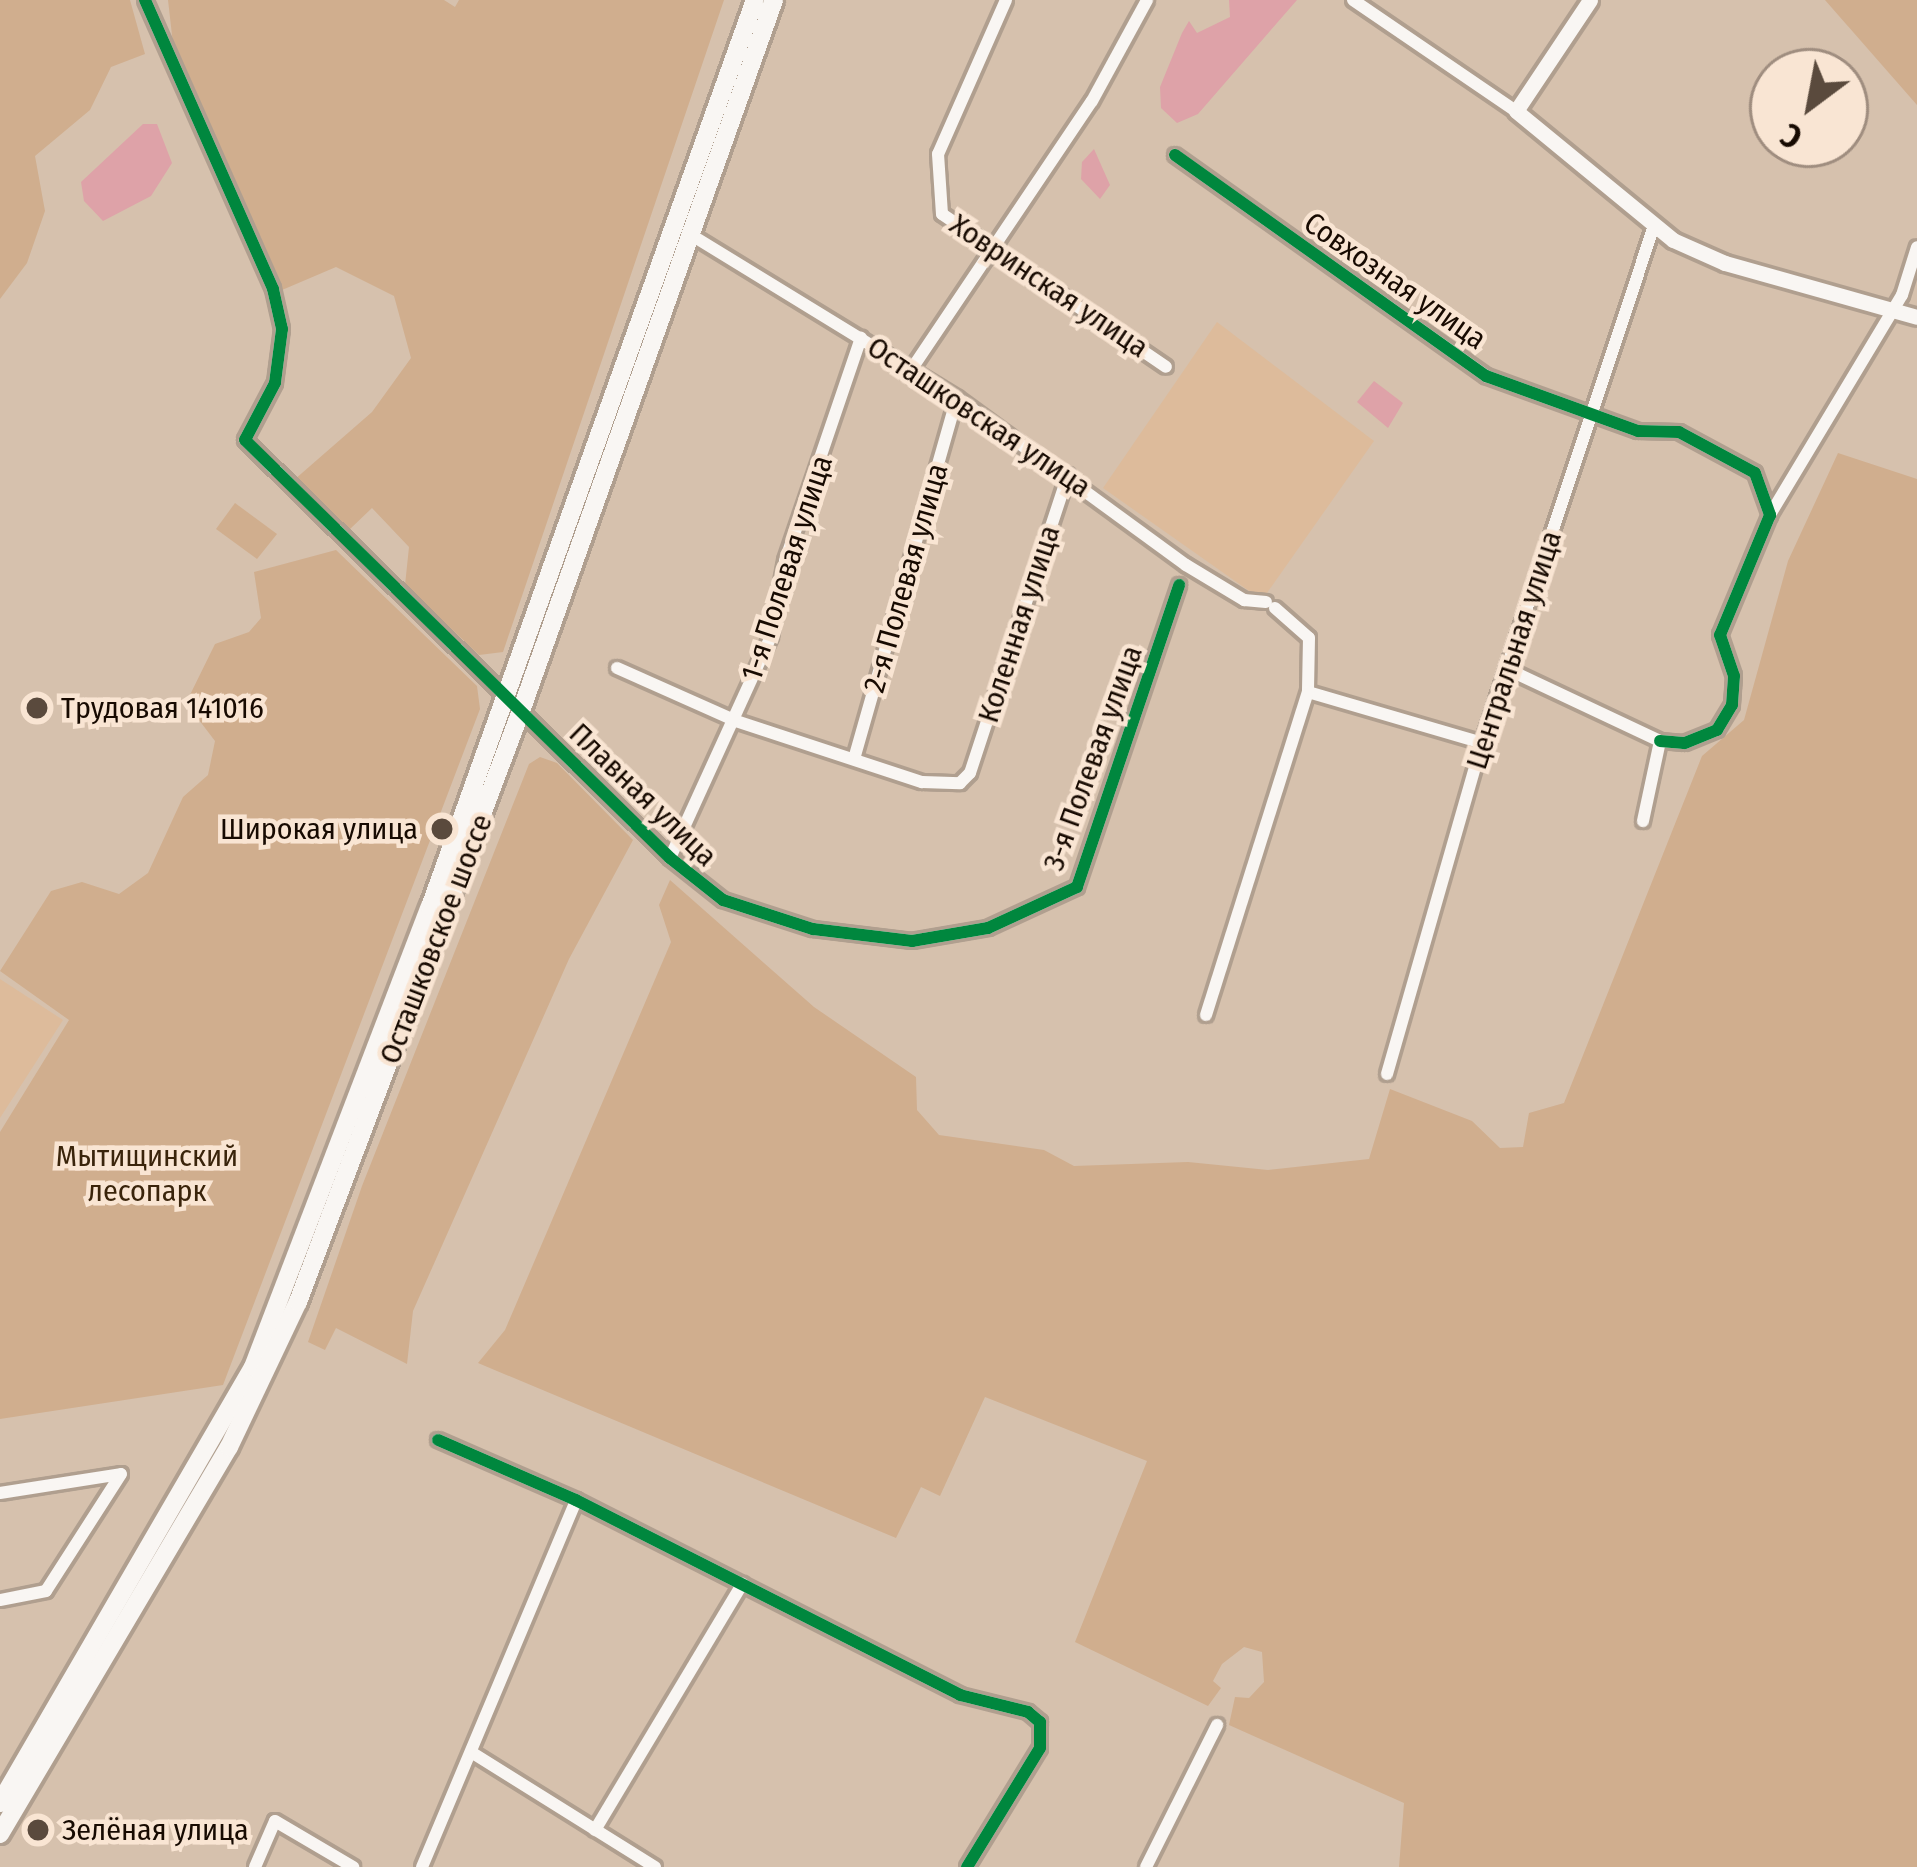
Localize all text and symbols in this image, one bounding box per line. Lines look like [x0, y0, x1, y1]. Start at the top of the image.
north arrow [1749, 48, 1869, 168]
text: С [1774, 114, 1809, 158]
street label: Совхозная улица [1297, 205, 1493, 357]
street label: Ховринская улица [943, 206, 1155, 366]
street label: Осташковская улица [860, 329, 1098, 505]
street label: 1-я Полевая улица [734, 451, 840, 685]
street label: 2-я Полевая улица [856, 460, 956, 696]
street label: Коленная улица [970, 521, 1068, 727]
street label: Центральная улица [1458, 526, 1570, 774]
street label: 3-я Полевая улица [1036, 641, 1150, 875]
place label: Трудовая 141016 [61, 690, 264, 726]
marker: Трудовая 141016 [24, 695, 50, 721]
street label: Плавная улица [562, 716, 724, 874]
street label: Осташковское шоссе [372, 809, 500, 1069]
place label: Широкая улица [220, 811, 418, 847]
marker: Широкая улица [429, 816, 455, 842]
park label: Мытищинский лесопарк [56, 1138, 238, 1208]
place label: Зелёная улица [62, 1812, 249, 1848]
marker: Зелёная улица [25, 1817, 51, 1843]

